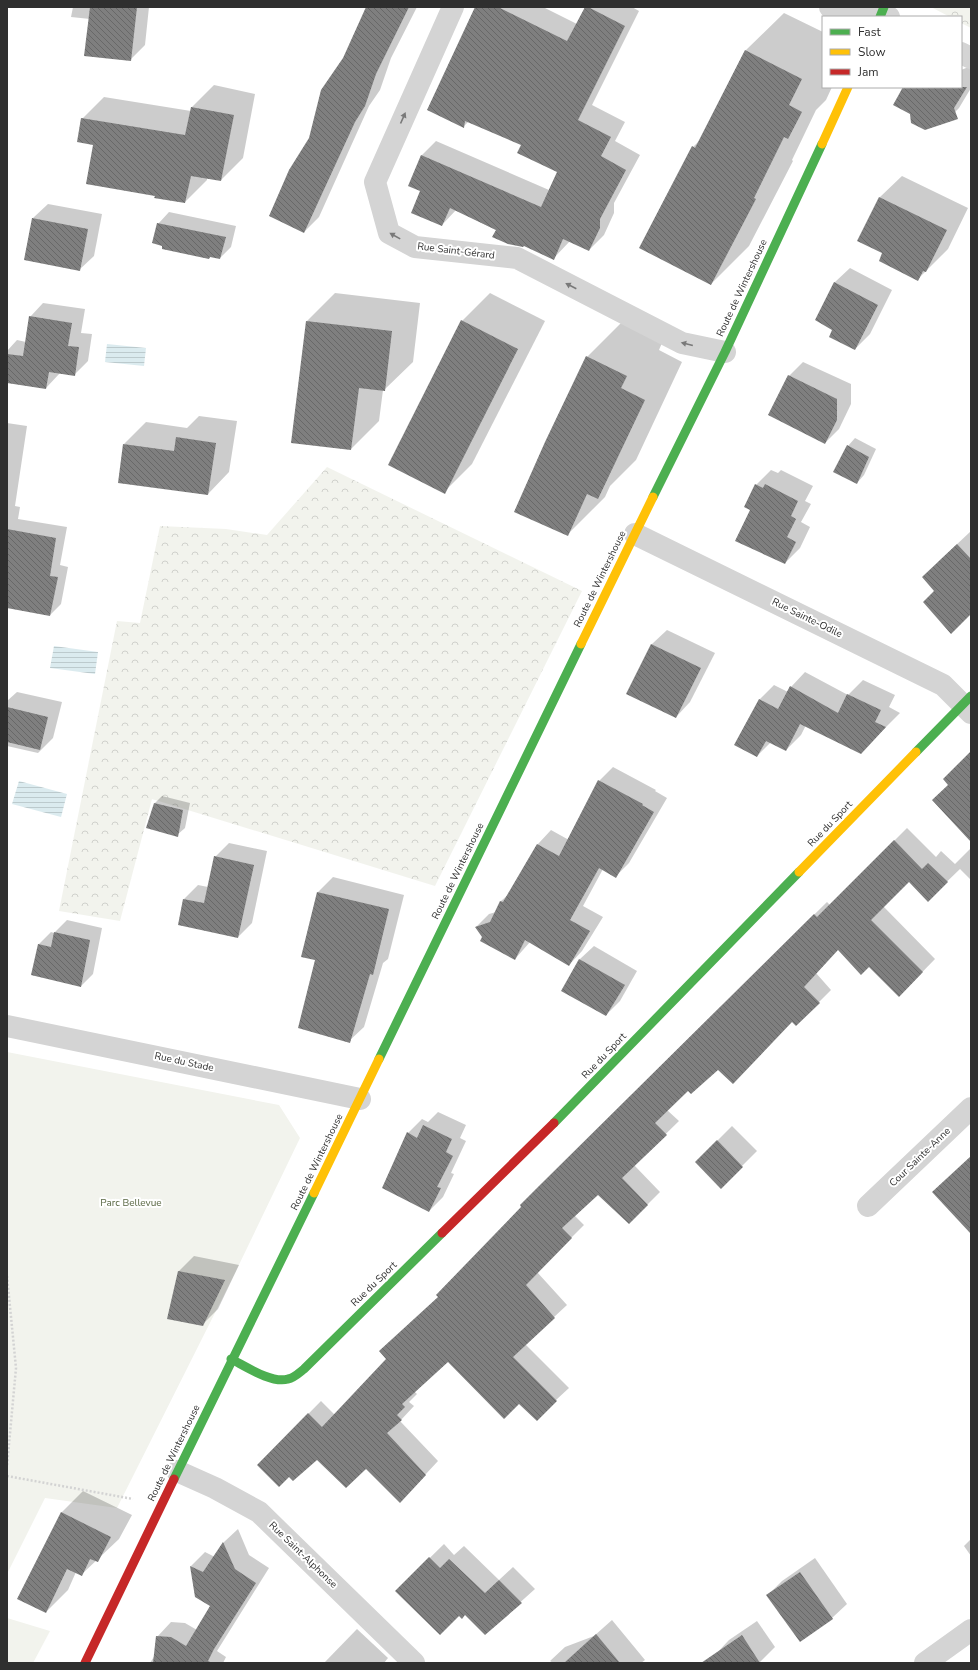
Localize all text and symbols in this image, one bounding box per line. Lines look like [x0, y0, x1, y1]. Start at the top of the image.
legend [822, 16, 962, 88]
text: Fast [858, 24, 881, 40]
text: Slow [858, 44, 886, 60]
text: Jam [857, 64, 879, 80]
one-way arrow [400, 112, 406, 123]
one-way arrow [389, 233, 401, 240]
street label: Route de Wintershouse [713, 237, 771, 339]
street label: Rue Saint-Gérard [416, 239, 496, 263]
one-way arrow [565, 283, 576, 289]
one-way arrow [680, 340, 693, 346]
street label: Route de Wintershouse [570, 528, 630, 630]
street label: Rue Sainte-Odile [769, 595, 845, 641]
street label: Rue du Sport [804, 798, 856, 850]
street label: Route de Wintershouse [428, 820, 488, 922]
street label: Rue du Sport [578, 1030, 630, 1082]
street label: Rue du Stade [153, 1049, 215, 1075]
street label: Route de Wintershouse [287, 1111, 347, 1213]
street label: Cour Sainte-Anne [886, 1124, 954, 1190]
park label: Parc Bellevue [100, 1196, 162, 1210]
street label: Rue du Sport [348, 1258, 400, 1310]
street label: Route de Wintershouse [144, 1402, 204, 1504]
street label: Rue Saint-Alphonse [266, 1519, 340, 1591]

